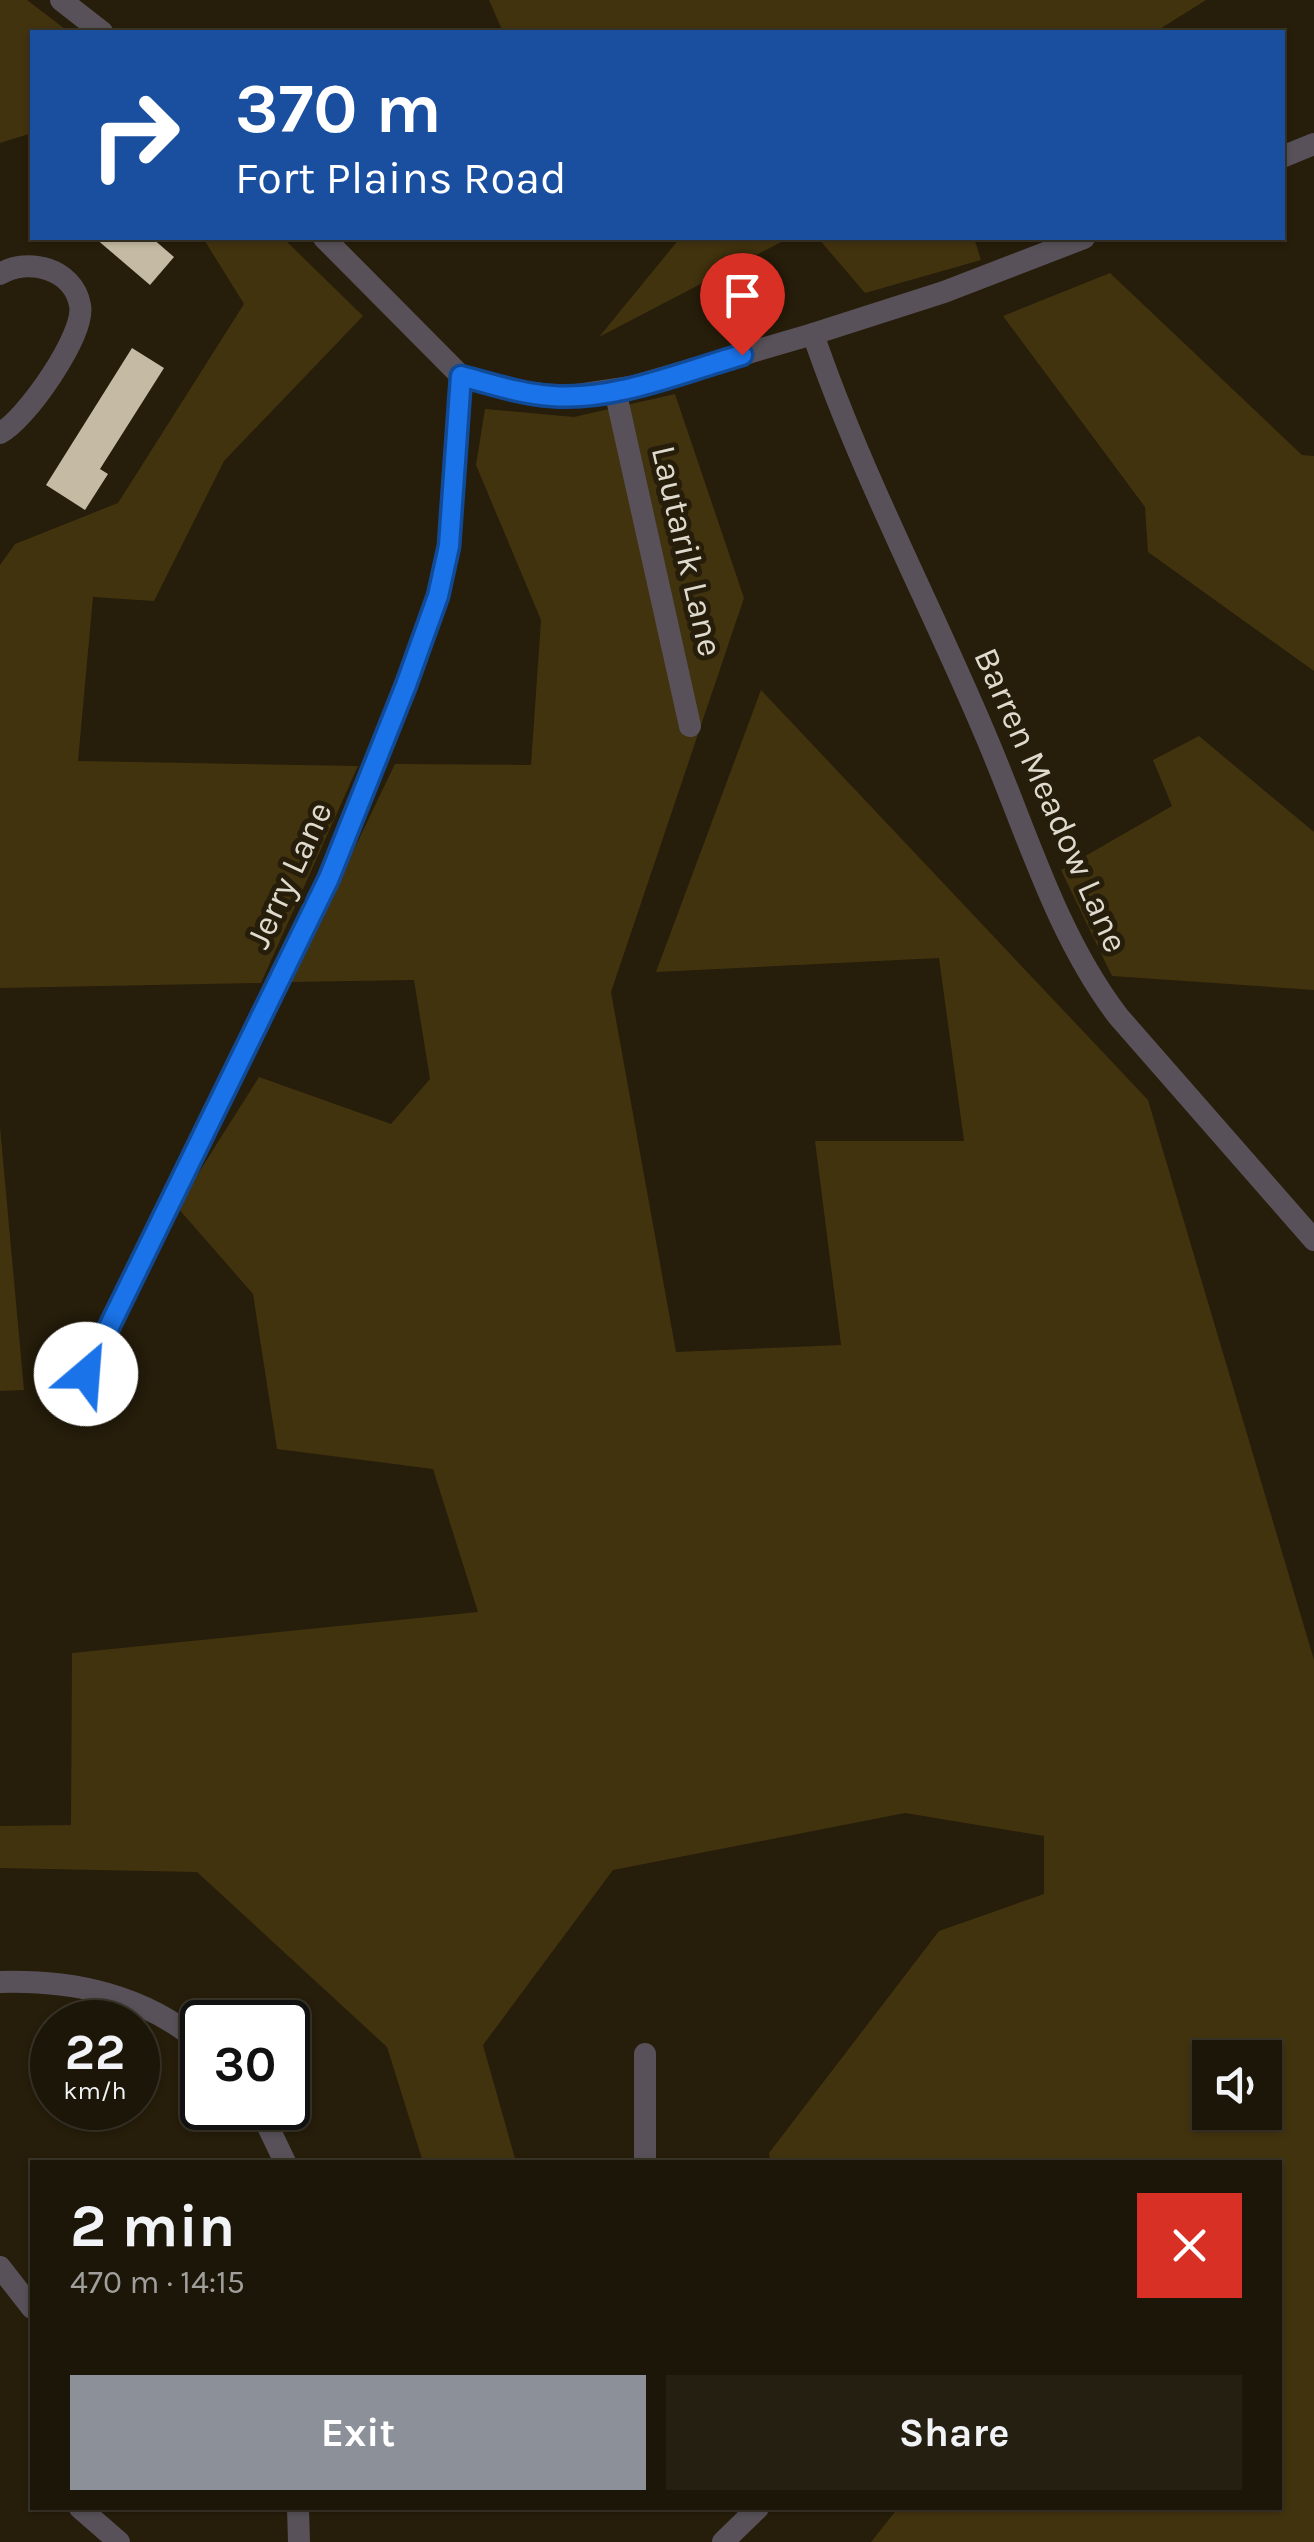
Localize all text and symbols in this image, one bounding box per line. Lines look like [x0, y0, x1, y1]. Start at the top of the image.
text: 370 m [235, 68, 442, 150]
icon: right [70, 70, 200, 200]
text: Fort Plains Road [235, 152, 567, 204]
pin [700, 253, 785, 356]
icon: arrive [715, 268, 770, 323]
street label: Lautarik Lane [643, 442, 731, 660]
street label: Barren Meadow Lane [965, 641, 1137, 959]
street label: Jerry Lane [237, 795, 341, 955]
position arrow [34, 1322, 138, 1426]
speed limit sign: 30 [180, 2000, 310, 2130]
text: 22 [65, 2023, 125, 2082]
map controls [1192, 2040, 1282, 2130]
button: sound [1192, 2040, 1282, 2130]
text: km/h [63, 2076, 127, 2105]
text: 2 min [70, 2191, 235, 2261]
button: close [1137, 2193, 1242, 2298]
text: 470 m · 14:15 [70, 2264, 245, 2301]
button: Exit [70, 2375, 646, 2490]
button: Share [666, 2375, 1242, 2490]

